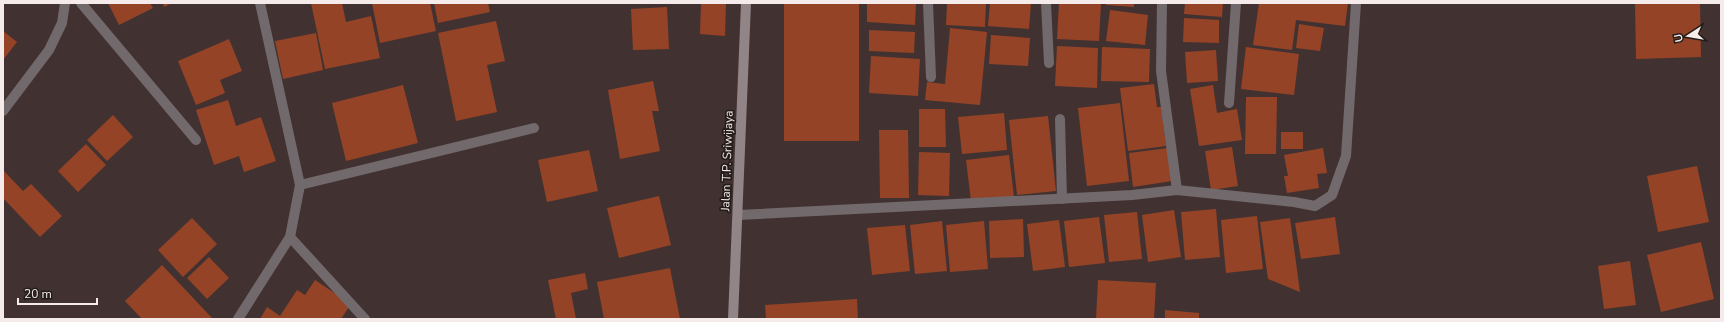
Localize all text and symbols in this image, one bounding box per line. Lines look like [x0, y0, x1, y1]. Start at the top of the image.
north arrow [1668, 16, 1708, 56]
text: U [1671, 32, 1687, 44]
street label: Jalan T.P. Sriwijaya [717, 110, 737, 213]
scale bar [18, 280, 97, 306]
text: 20 m [24, 286, 52, 302]

